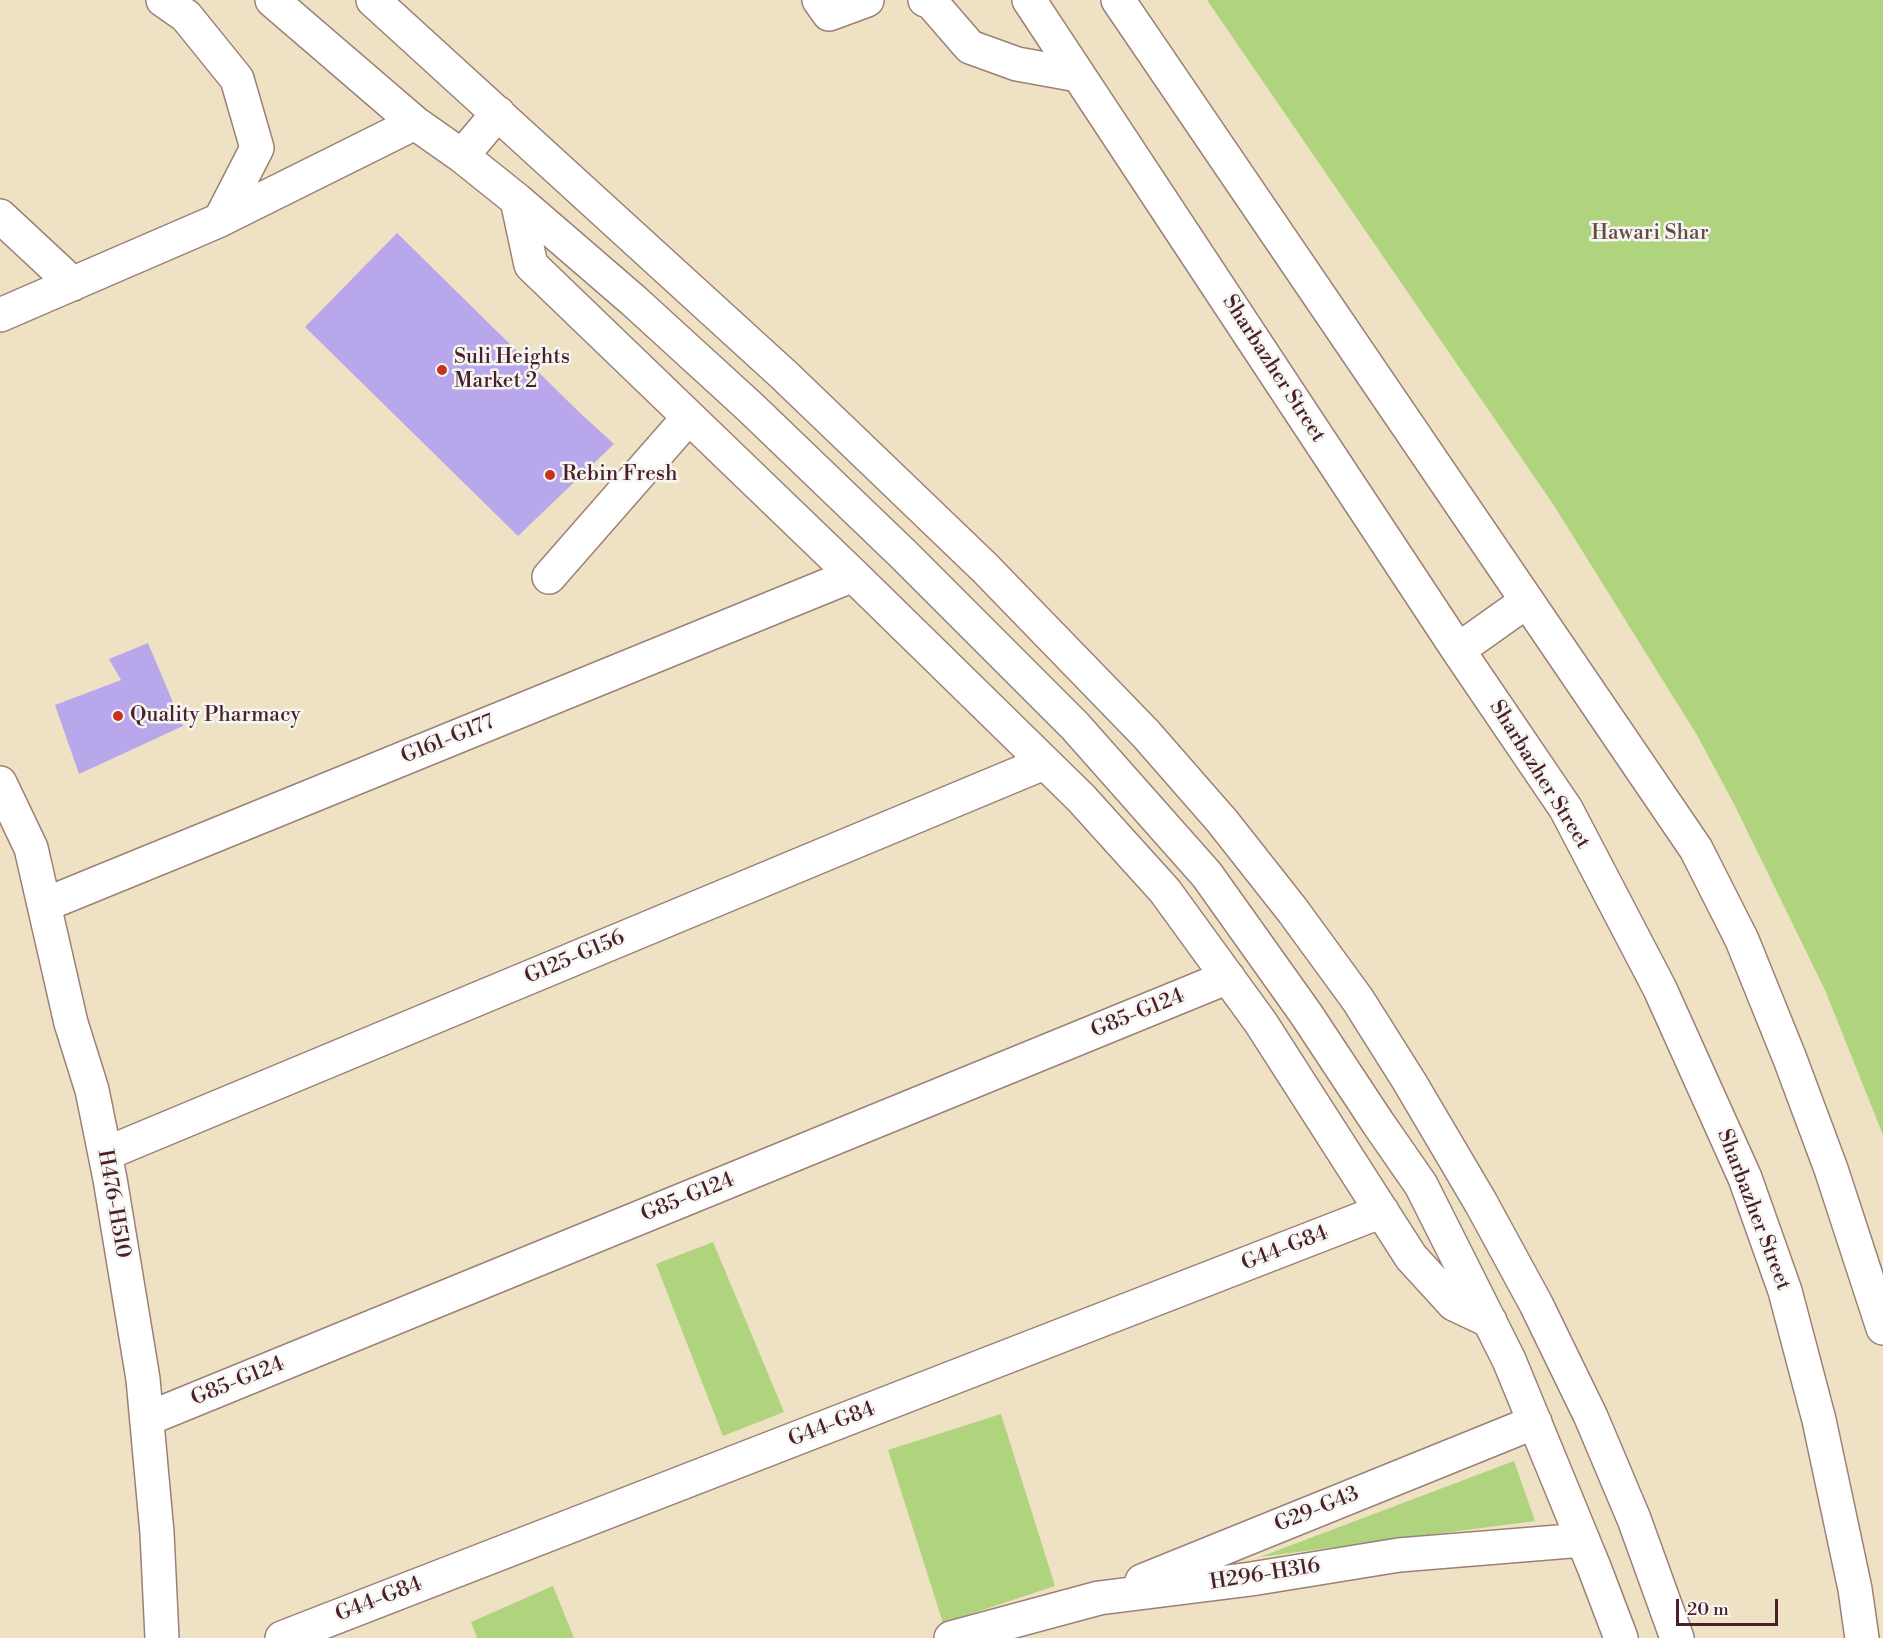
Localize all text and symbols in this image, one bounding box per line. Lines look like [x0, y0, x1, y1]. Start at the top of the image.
park label: Hawari Shar [1591, 221, 1709, 247]
street label: Sharbazher Street [1216, 291, 1330, 447]
place label: Suli Heights Market 2 [454, 345, 570, 395]
marker: Suli Heights Market 2 [435, 363, 449, 377]
place label: Rebin Fresh [562, 462, 677, 488]
marker: Rebin Fresh [543, 468, 557, 482]
street label: Sharbazher Street [1483, 696, 1595, 854]
place label: Quality Pharmacy [130, 703, 301, 729]
marker: Quality Pharmacy [111, 709, 125, 723]
street label: G161-G177 [398, 710, 498, 770]
street label: G125-G156 [521, 926, 629, 990]
street label: G85-G124 [1088, 984, 1188, 1044]
street label: Sharbazher Street [1711, 1126, 1795, 1294]
street label: H476-H510 [91, 1148, 135, 1260]
street label: G85-G124 [638, 1168, 738, 1228]
street label: G44-G84 [1238, 1221, 1332, 1277]
street label: G85-G124 [188, 1352, 288, 1412]
street label: G44-G84 [785, 1397, 879, 1453]
street label: G29-G43 [1271, 1482, 1363, 1538]
street label: H296-H316 [1208, 1554, 1322, 1596]
street label: G44-G84 [332, 1572, 426, 1628]
scale bar [1679, 1587, 1781, 1625]
text: 20 m [1687, 1598, 1729, 1621]

